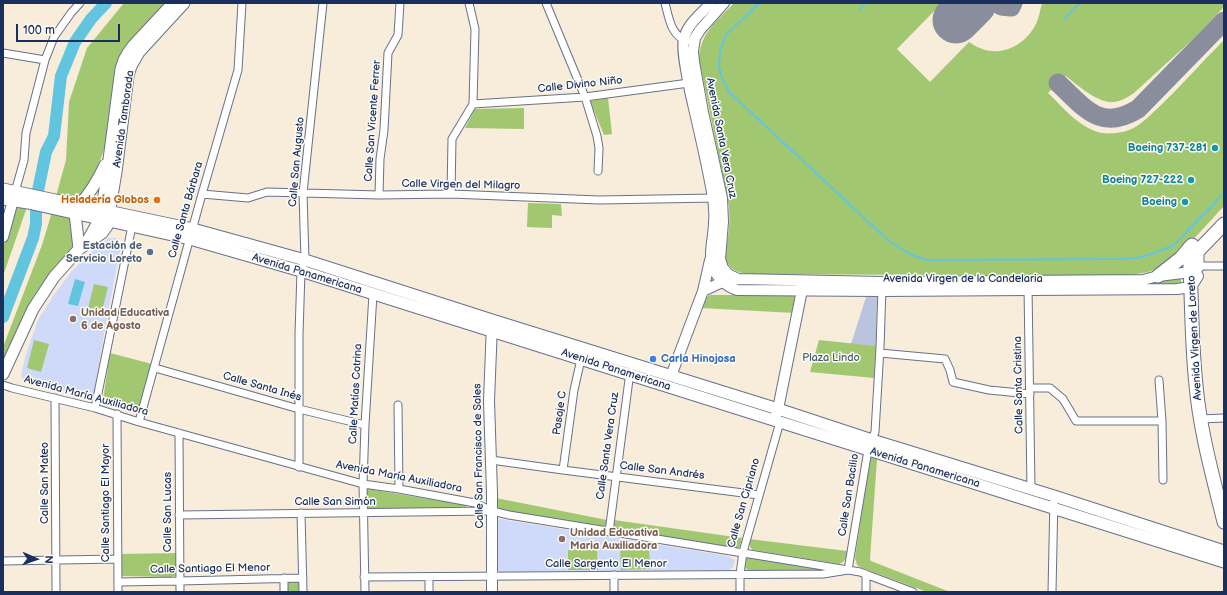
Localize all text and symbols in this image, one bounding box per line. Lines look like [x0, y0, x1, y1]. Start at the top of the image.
scale bar [18, 16, 122, 42]
text: 100 m [23, 23, 55, 38]
street label: Calle San Vicente Ferrer [362, 60, 384, 182]
street label: Avenida Tamborada [111, 69, 137, 169]
street label: Calle Divino Niño [537, 74, 623, 96]
street label: Avenida Santa Vera Cruz [703, 77, 739, 199]
street label: Calle San Augusto [286, 116, 308, 208]
place label: Boeing 737-281 [1128, 141, 1207, 155]
marker: Boeing 737-281 [1210, 143, 1220, 153]
street label: Calle Santa Bárbara [166, 160, 206, 260]
place label: Boeing 727-222 [1102, 173, 1183, 187]
marker: Boeing 727-222 [1186, 175, 1196, 185]
street label: Calle Virgen del Milagro [401, 177, 521, 193]
place label: Heladería Globos [61, 193, 149, 207]
marker: Heladería Globos [152, 195, 162, 205]
place label: Boeing [1142, 195, 1177, 209]
marker: Boeing [1180, 197, 1190, 207]
place label: Estación de Servicio Loreto [66, 239, 142, 265]
marker: Estación de Servicio Loreto [145, 247, 155, 257]
street label: Avenida Panamericana [250, 251, 364, 297]
street label: Avenida Virgen de la Candelaria [883, 272, 1043, 286]
street label: Avenida Virgen de Loreto [1185, 275, 1205, 401]
place label: Unidad Educativa 6 de Agosto [81, 306, 169, 332]
marker: Unidad Educativa 6 de Agosto [68, 314, 78, 324]
street label: Calle Santa Cristina [1012, 336, 1026, 434]
street label: Calle Matías Cotrina [347, 343, 365, 445]
street label: Avenida Panamericana [560, 346, 672, 394]
park label: Plaza Lindo [802, 351, 860, 365]
place label: Carla Hinojosa [661, 352, 736, 366]
marker: Carla Hinojosa [648, 354, 658, 364]
street label: Calle Santa Inés [221, 369, 303, 405]
street label: Avenida María Auxiliadora [22, 373, 150, 419]
street label: Calle San Francisco de Sales [471, 383, 487, 529]
street label: Pasaje C [550, 390, 570, 436]
street label: Calle Santa Vera Cruz [594, 391, 622, 501]
street label: Calle San Mateo [38, 442, 52, 524]
street label: Calle Santiago El Mayor [99, 444, 113, 562]
street label: Avenida Panamericana [868, 445, 982, 491]
street label: Calle San Bacilio [836, 453, 862, 537]
street label: Calle San Cipriano [725, 457, 763, 549]
street label: Avenida María Auxiliadora [335, 458, 463, 496]
street label: Calle San Andrés [619, 459, 705, 483]
street label: Calle San Lucas [161, 472, 175, 552]
street label: Calle San Simón [294, 495, 376, 509]
place label: Unidad Educativa Maria Auxiliadora [570, 526, 658, 552]
marker: Unidad Educativa Maria Auxiliadora [557, 534, 567, 544]
north arrow [16, 539, 56, 579]
text: N [42, 555, 55, 564]
street label: Calle Sargento El Menor [545, 557, 667, 571]
street label: Calle Santiago El Menor [150, 561, 270, 577]

